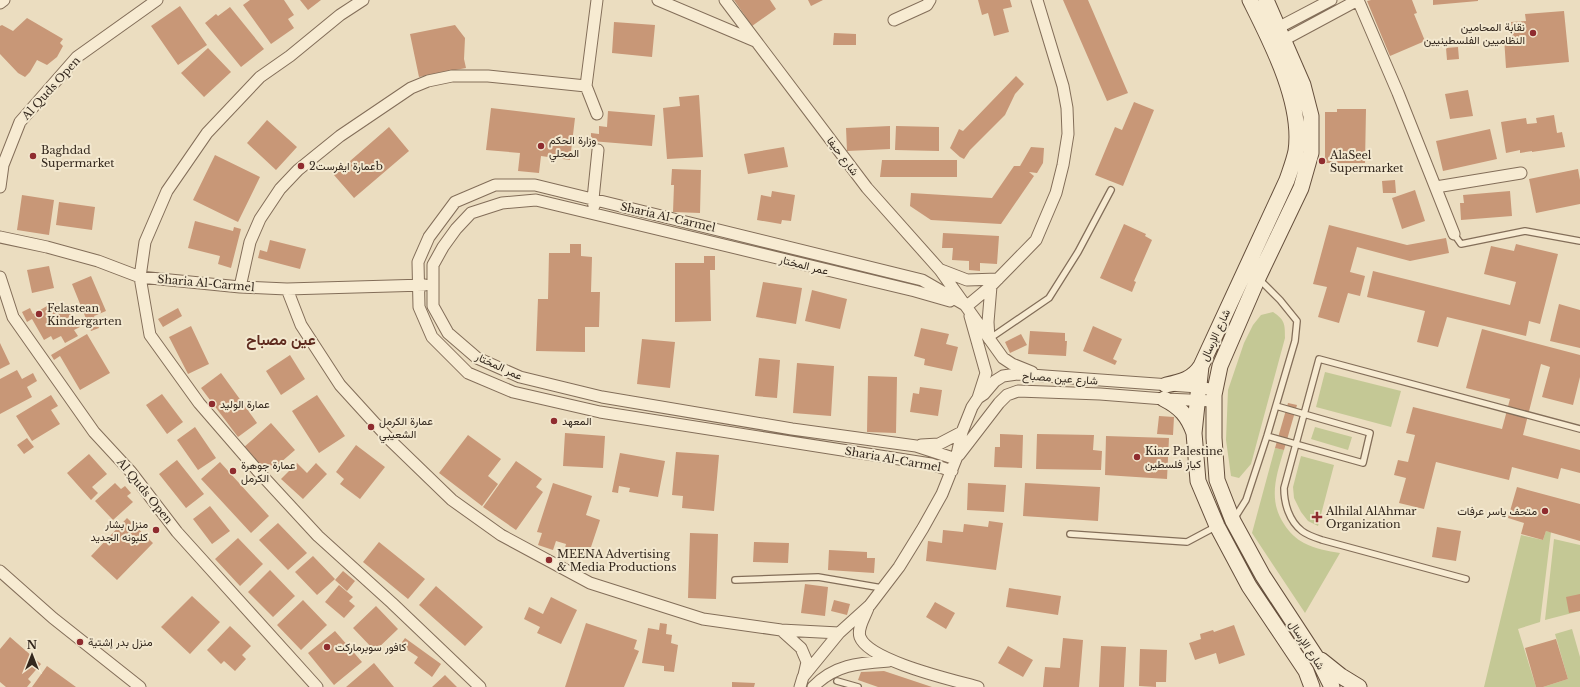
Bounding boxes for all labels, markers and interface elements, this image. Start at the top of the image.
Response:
place label: نقابة المحامين النظاميين الفلسطينيين [1424,20,1525,47]
marker: نقابة المحامين النظاميين الفلسطينيين [1528,28,1538,38]
street label: Al Quds Open [18,53,83,123]
place label: وزارة الحكم المحلي [549,133,597,163]
street label: شارع حيفا [823,134,862,179]
marker: وزارة الحكم المحلي [536,141,546,151]
place label: Baghdad Supermarket [41,143,115,170]
place label: AlaSeel Supermarket [1329,148,1404,175]
marker: Baghdad Supermarket [28,151,38,161]
marker: AlaSeel Supermarket [1317,156,1327,166]
place label: عمارة ايفرست2b [309,159,383,173]
marker: عمارة ايفرست2b [296,161,306,171]
street label: Sharia Al-Carmel [619,199,717,235]
street label: عمر المختار [777,252,830,278]
street label: Sharia Al-Carmel [157,272,256,294]
place label: Felastean Kindergarten [47,301,122,328]
street label: شارع الإرسال [1197,307,1234,364]
marker: Felastean Kindergarten [34,309,44,319]
district label: عين مصباح [246,330,316,350]
street label: عمر المختار [473,349,525,383]
street label: شارع عين مصباح [1022,368,1099,389]
place label: عمارة الوليد [220,397,270,411]
marker: عمارة الوليد [207,399,217,409]
place label: عمارة الكرمل الشعيبي [379,414,433,444]
place label: المعهد [562,414,592,428]
marker: المعهد [549,416,559,426]
marker: عمارة الكرمل الشعيبي [366,422,376,432]
street label: Sharia Al-Carmel [844,444,943,474]
place label: Kiaz Palestine كياز فلسطين [1145,444,1223,471]
marker: Kiaz Palestine كياز فلسطين [1132,452,1142,462]
street label: Al Quds Open [114,455,176,527]
place label: عمارة جوهرة الكرمل [241,458,296,485]
marker: عمارة جوهرة الكرمل [228,466,238,476]
place label: Alhilal AlAhmar Organization [1325,504,1417,531]
place label: متحف ياسر عرفات [1457,504,1537,518]
marker: متحف ياسر عرفات [1540,506,1550,516]
marker: Alhilal AlAhmar Organization [1311,511,1323,523]
place label: منزل بشار كلبونه الجديد [91,517,148,544]
marker: منزل بشار كلبونه الجديد [151,525,161,535]
place label: MEENA Advertising & Media Productions [557,547,676,574]
marker: MEENA Advertising & Media Productions [544,555,554,565]
street label: شارع الإرسال [1285,618,1328,673]
north arrow [12,635,52,675]
place label: منزل بدر إشتية [88,635,153,649]
marker: منزل بدر إشتية [75,637,85,647]
text: N [27,638,38,652]
place label: كافور سوبرماركت [335,640,407,654]
marker: كافور سوبرماركت [322,642,332,652]

